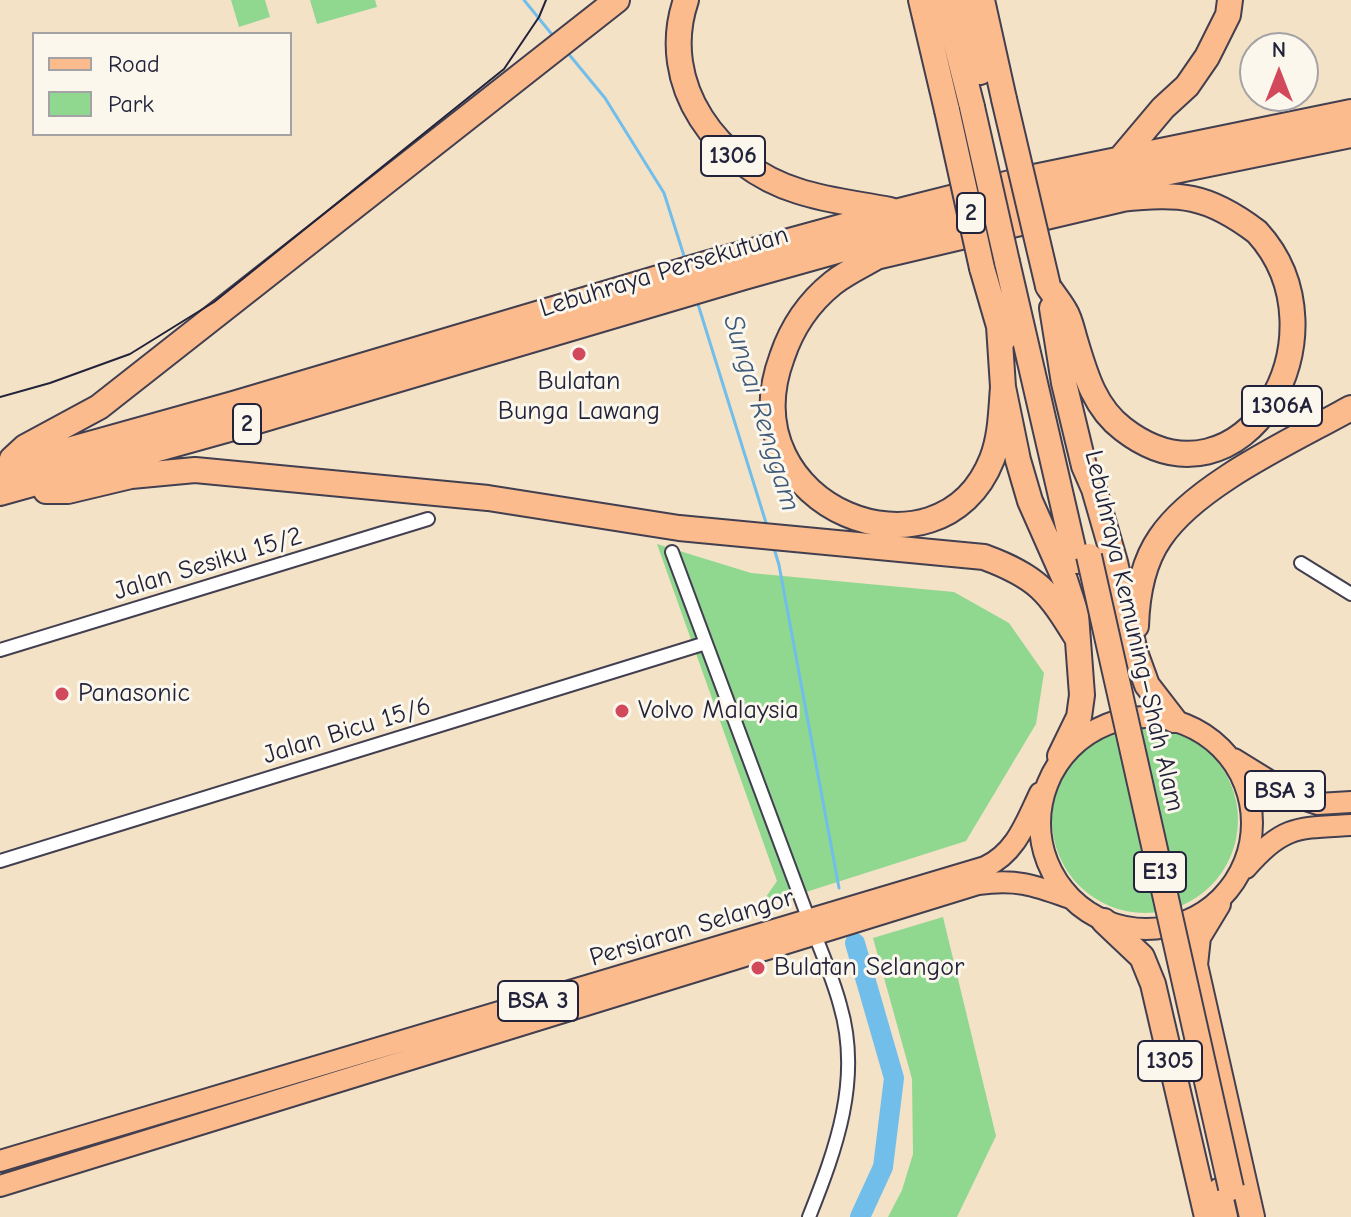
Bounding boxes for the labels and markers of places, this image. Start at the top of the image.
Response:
marker: Bulatan Bunga Lawang [570,345,588,363]
place label: Bulatan Bunga Lawang [498,366,660,428]
place label: Panasonic [78,678,190,710]
marker: Panasonic [53,685,71,703]
place label: Volvo Malaysia [638,695,799,727]
marker: Volvo Malaysia [613,702,631,720]
place label: Bulatan Selangor [774,952,964,984]
marker: Bulatan Selangor [749,959,767,977]

